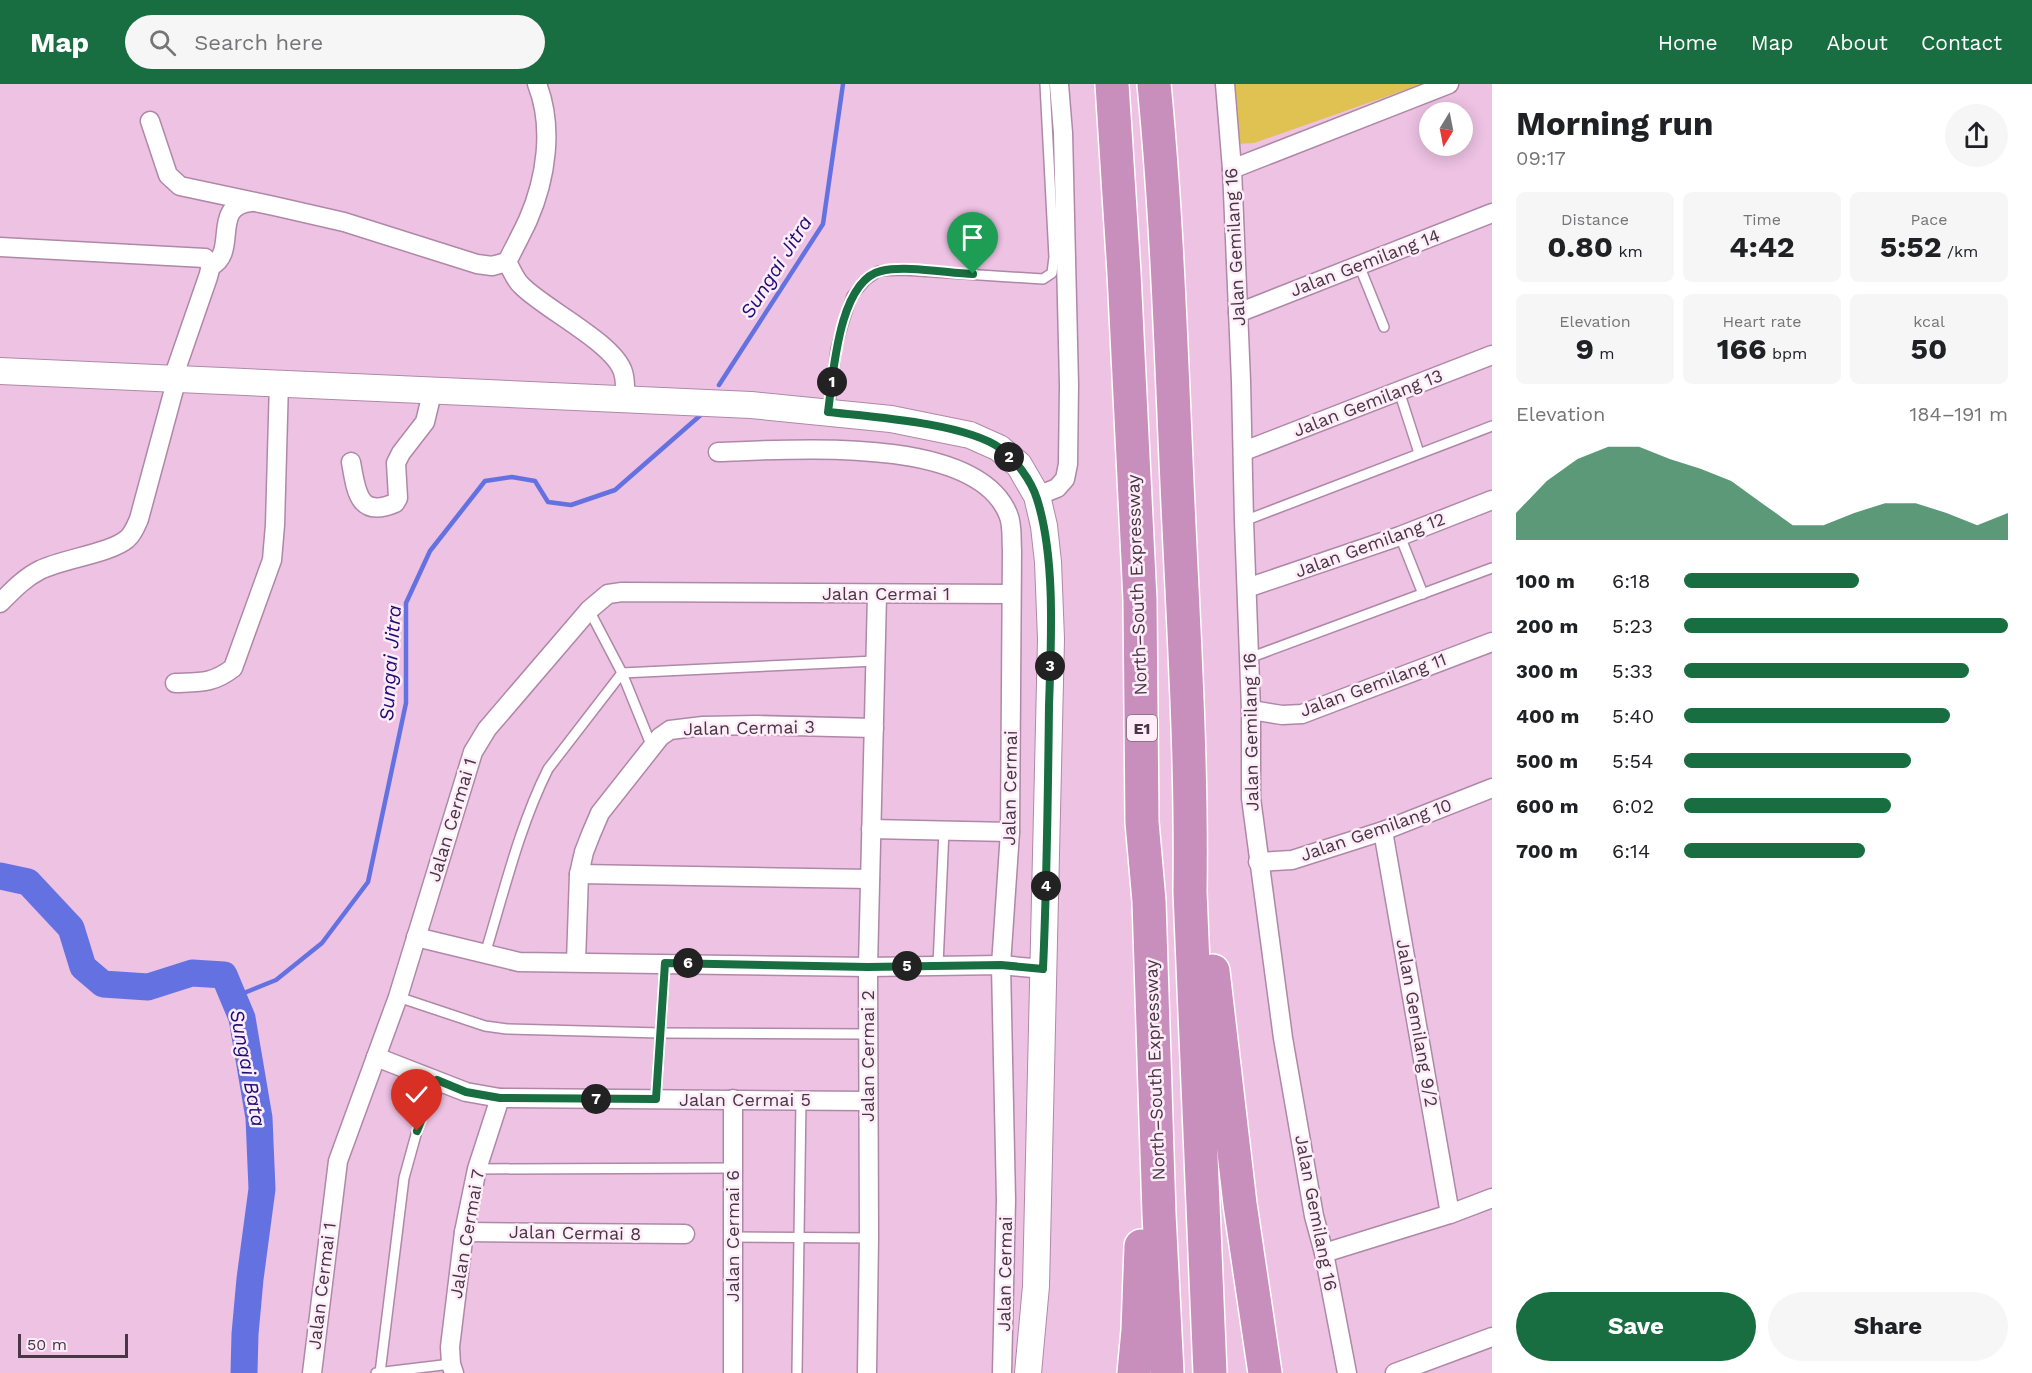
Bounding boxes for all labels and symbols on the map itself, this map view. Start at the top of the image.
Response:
north arrow [1419,102,1473,156]
street label: Jalan Gemilang 16 [1220,167,1249,327]
water label: Sungai Jitra [735,211,817,323]
pin [947,212,998,274]
street label: Jalan Gemilang 14 [1287,224,1443,301]
street label: Jalan Gemilang 13 [1290,364,1445,441]
pin: 1 [817,367,847,397]
pin: 2 [994,442,1024,472]
street label: North–South Expressway [1122,473,1151,696]
street label: Jalan Gemilang 12 [1292,508,1448,581]
street label: Jalan Cermai 1 [822,583,950,604]
water label: Sungai Jitra [374,604,406,722]
street label: Jalan Gemilang 11 [1297,648,1449,721]
pin: 3 [1035,651,1065,681]
street label: Jalan Gemilang 16 [1239,653,1262,811]
road number: E1 [1127,715,1157,741]
street label: Jalan Cermai 3 [683,716,815,739]
street label: Jalan Cermai [998,730,1021,846]
street label: Jalan Cermai 1 [423,756,480,884]
street label: Jalan Gemilang 10 [1297,794,1454,865]
pin: 4 [1031,871,1061,901]
street label: Jalan Gemilang 9/2 [1392,937,1443,1109]
pin: 6 [673,948,703,978]
pin: 5 [892,951,922,981]
street label: North–South Expressway [1140,958,1169,1181]
street label: Jalan Cermai 2 [857,990,878,1122]
water label: Sungai Bata [225,1007,271,1129]
pin [391,1069,442,1131]
pin: 7 [581,1084,611,1114]
street label: Jalan Cermai 5 [679,1089,811,1110]
street label: Jalan Gemilang 16 [1291,1133,1342,1293]
street label: Jalan Cermai 7 [445,1168,488,1300]
street label: Jalan Cermai 6 [722,1170,743,1302]
street label: Jalan Cermai [993,1216,1016,1332]
street label: Jalan Cermai 1 [303,1221,340,1351]
street label: Jalan Cermai 8 [509,1221,641,1244]
scale bar [18,1331,128,1358]

